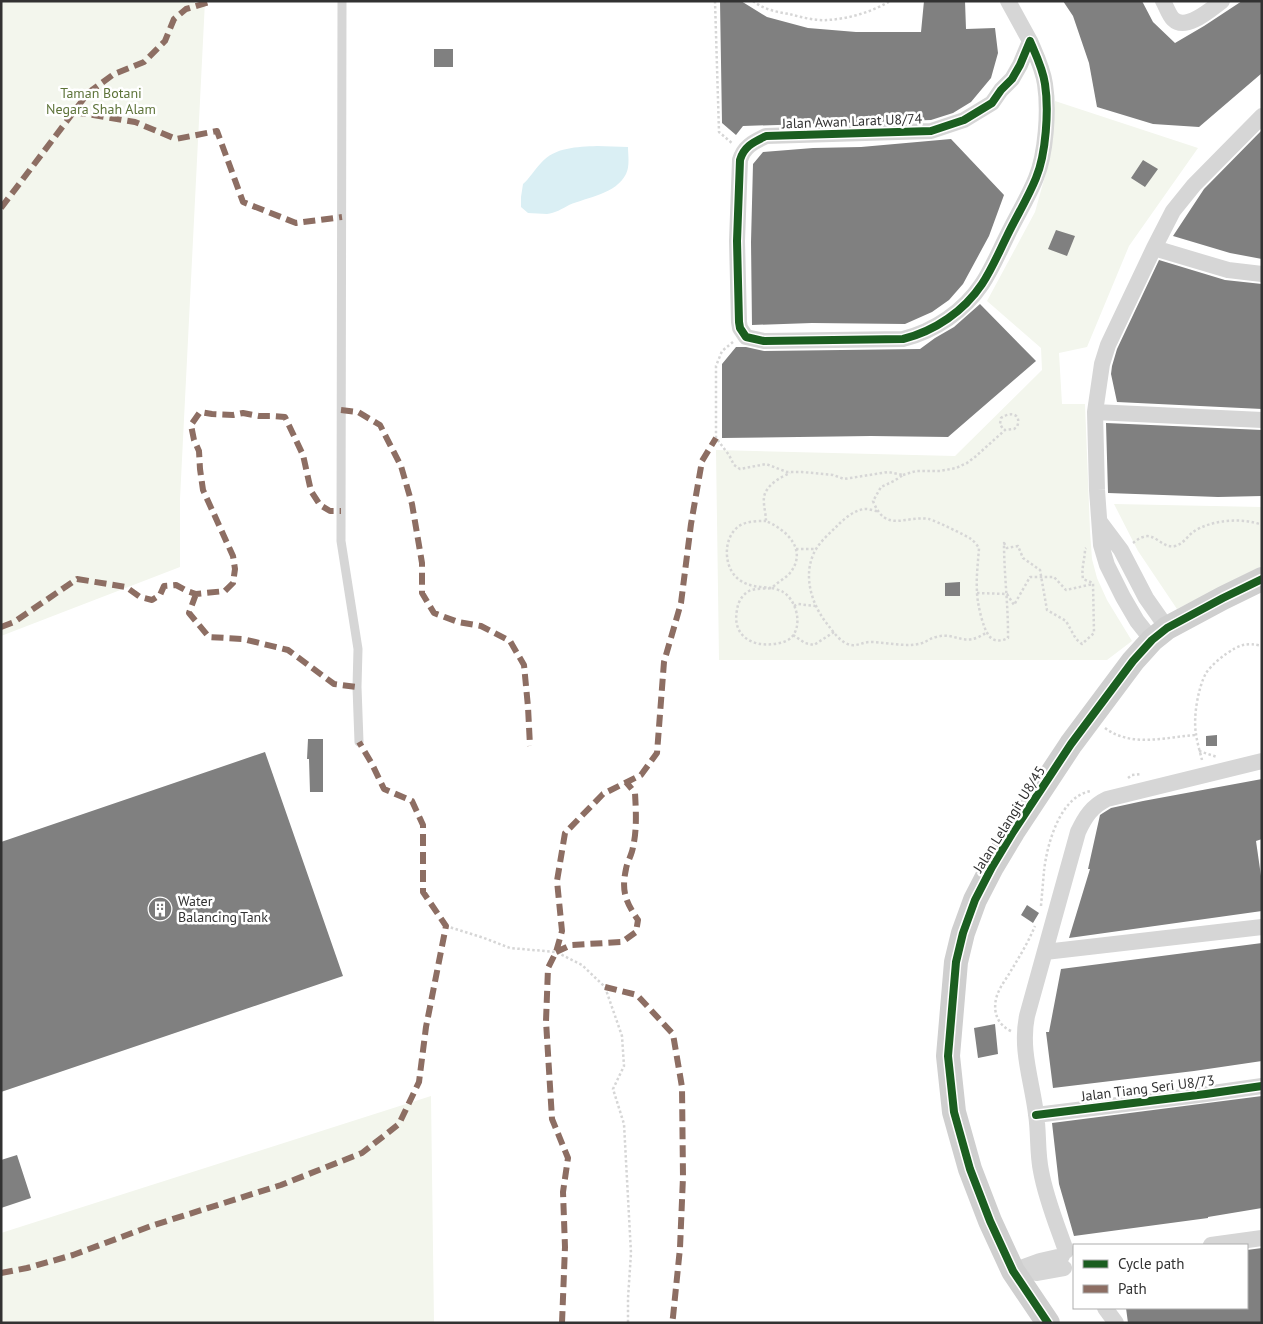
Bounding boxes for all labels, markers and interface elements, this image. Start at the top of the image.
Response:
park label: Taman Botani Negara Shah Alam [46,84,156,118]
street label: Jalan Awan Larat U8/74 [780,110,923,132]
street label: Jalan Lelangit U8/45 [968,762,1049,877]
place label: Water Balancing Tank [178,892,268,926]
building icon: Water Balancing Tank [147,896,173,922]
street label: Jalan Tiang Seri U8/73 [1079,1071,1216,1105]
legend [1073,1244,1248,1309]
text: Cycle path [1118,1254,1184,1273]
text: Path [1118,1279,1147,1298]

